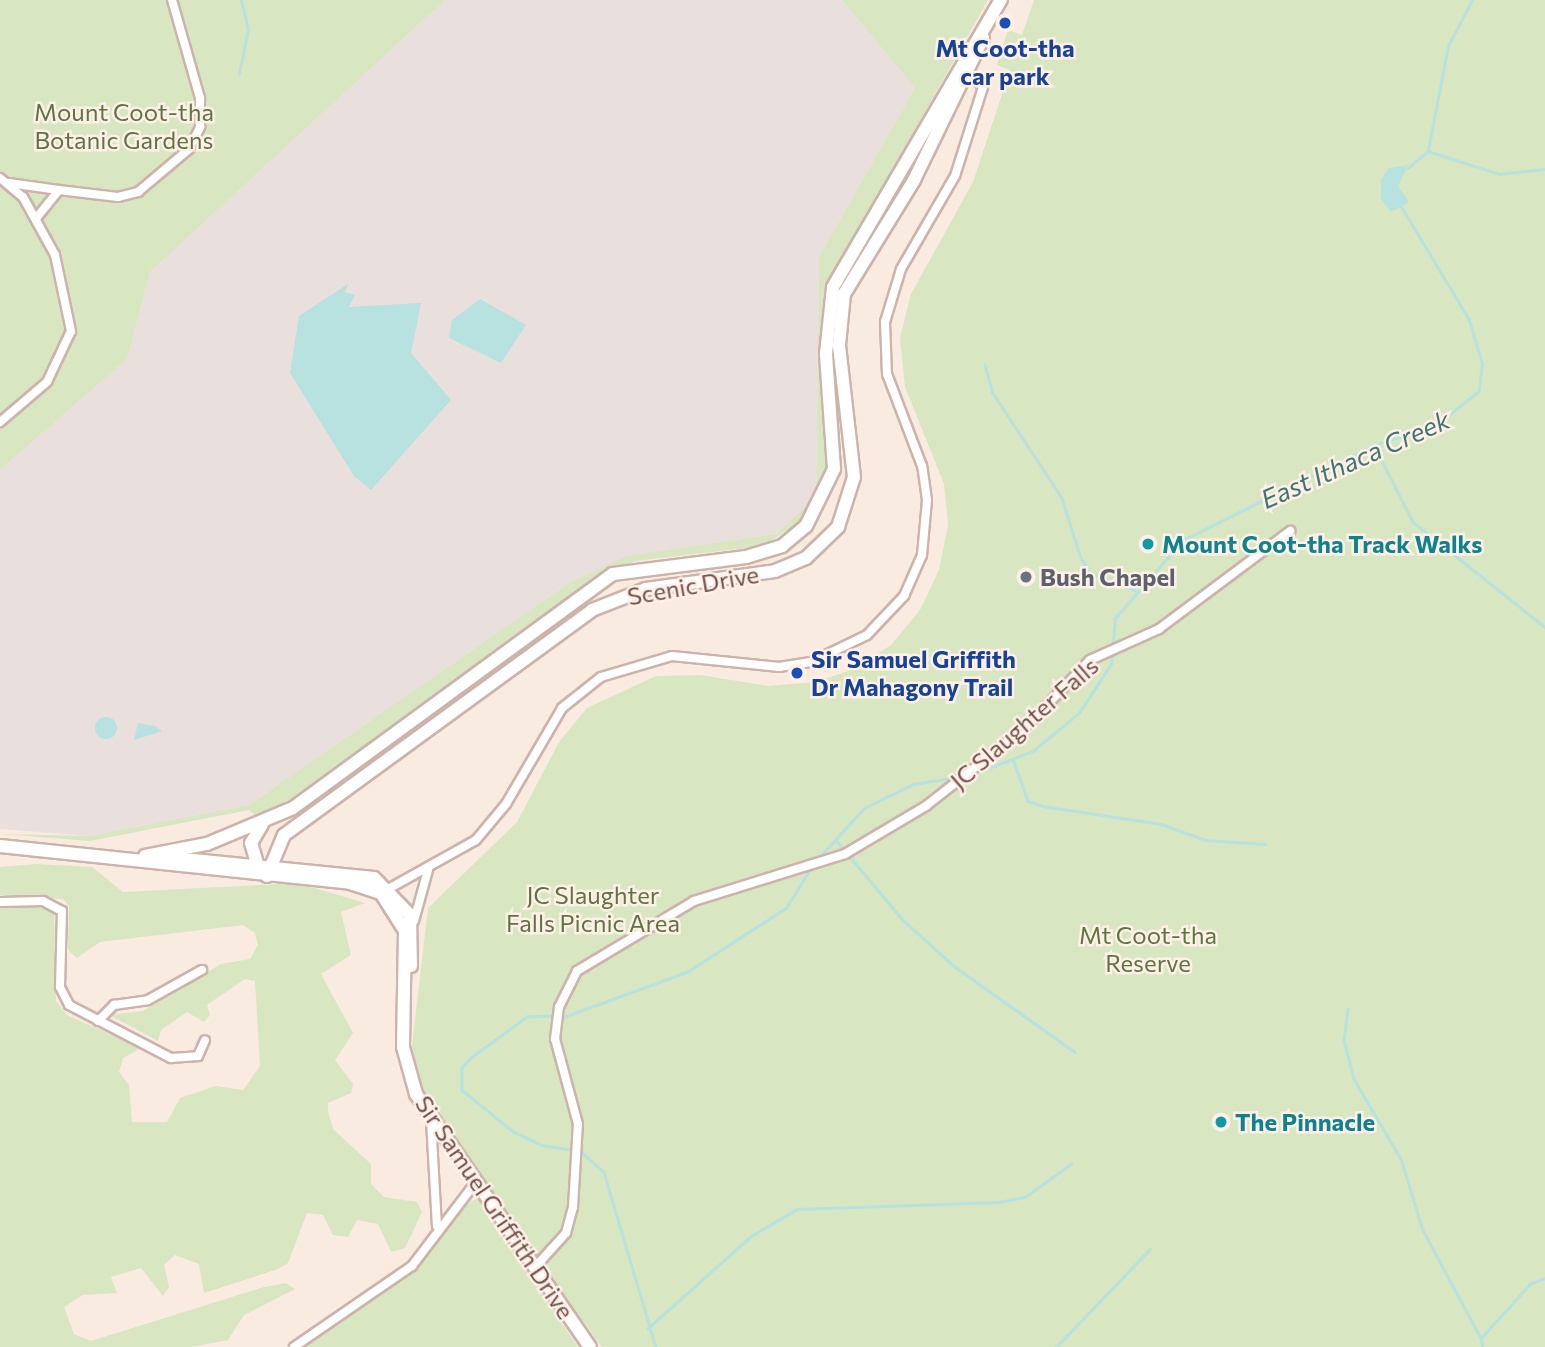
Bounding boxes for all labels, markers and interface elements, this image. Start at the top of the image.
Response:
marker: Mt Coot-tha car park [997,15,1013,31]
place label: Mt Coot-tha car park [935,34,1075,90]
park label: Mount Coot-tha Botanic Gardens [34,98,214,154]
water label: East Ithaca Creek [1256,403,1454,515]
place label: Mount Coot-tha Track Walks [1162,530,1482,558]
marker: Mount Coot-tha Track Walks [1140,536,1156,552]
street label: Scenic Drive [625,559,761,611]
place label: Bush Chapel [1040,563,1176,591]
marker: Bush Chapel [1018,569,1034,585]
place label: Sir Samuel Griffith Dr Mahagony Trail [811,645,1016,701]
street label: JC Slaughter Falls [944,651,1104,795]
marker: Sir Samuel Griffith Dr Mahagony Trail [789,665,805,681]
park label: JC Slaughter Falls Picnic Area [506,881,680,937]
park label: Mt Coot-tha Reserve [1079,921,1217,977]
street label: Sir Samuel Griffith Drive [410,1090,580,1324]
place label: The Pinnacle [1235,1108,1375,1136]
marker: The Pinnacle [1213,1114,1229,1130]

